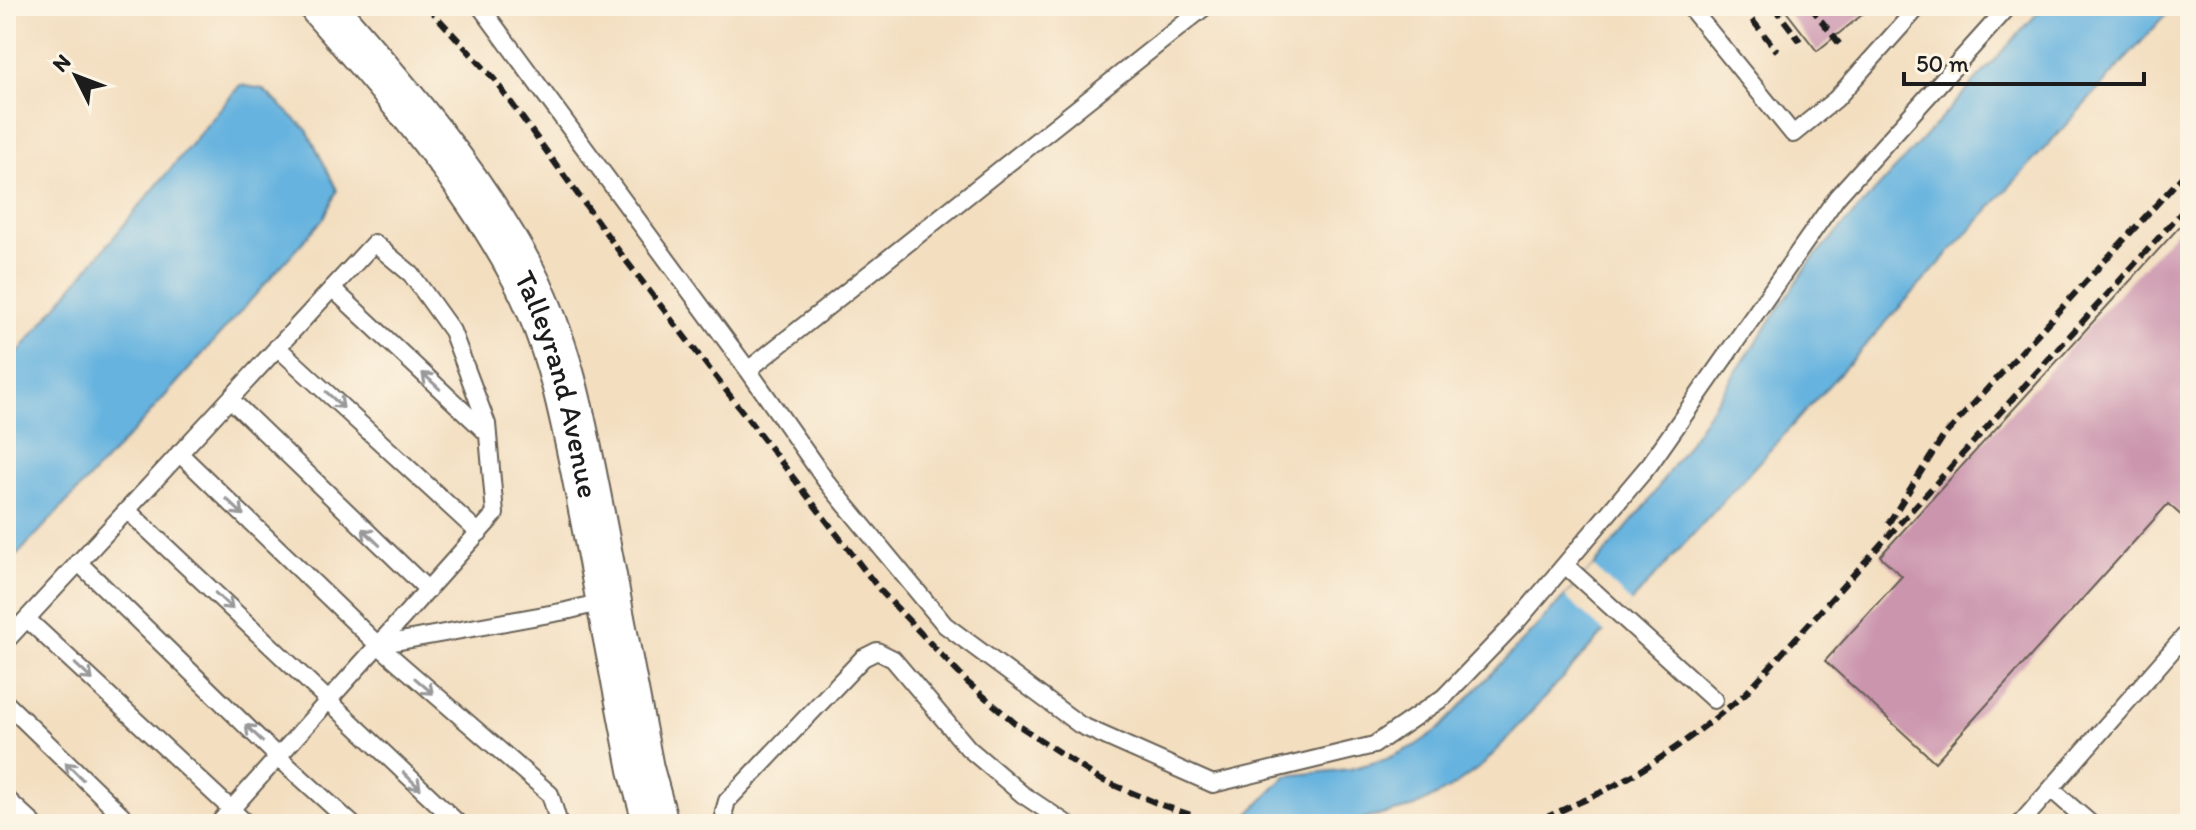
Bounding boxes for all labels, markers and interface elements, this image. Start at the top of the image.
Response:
north arrow [36,36,116,116]
scale bar [1904,36,2144,86]
text: N [47,48,77,78]
text: 50 m [1916,49,1969,78]
street label: Talleyrand Avenue [506,264,607,501]
one-way arrow [422,372,442,391]
one-way arrow [324,390,344,408]
one-way arrow [225,498,245,517]
one-way arrow [361,527,381,546]
one-way arrow [214,592,234,610]
one-way arrow [73,662,93,680]
one-way arrow [414,676,434,694]
one-way arrow [245,724,264,743]
one-way arrow [65,761,85,781]
one-way arrow [402,771,421,790]

